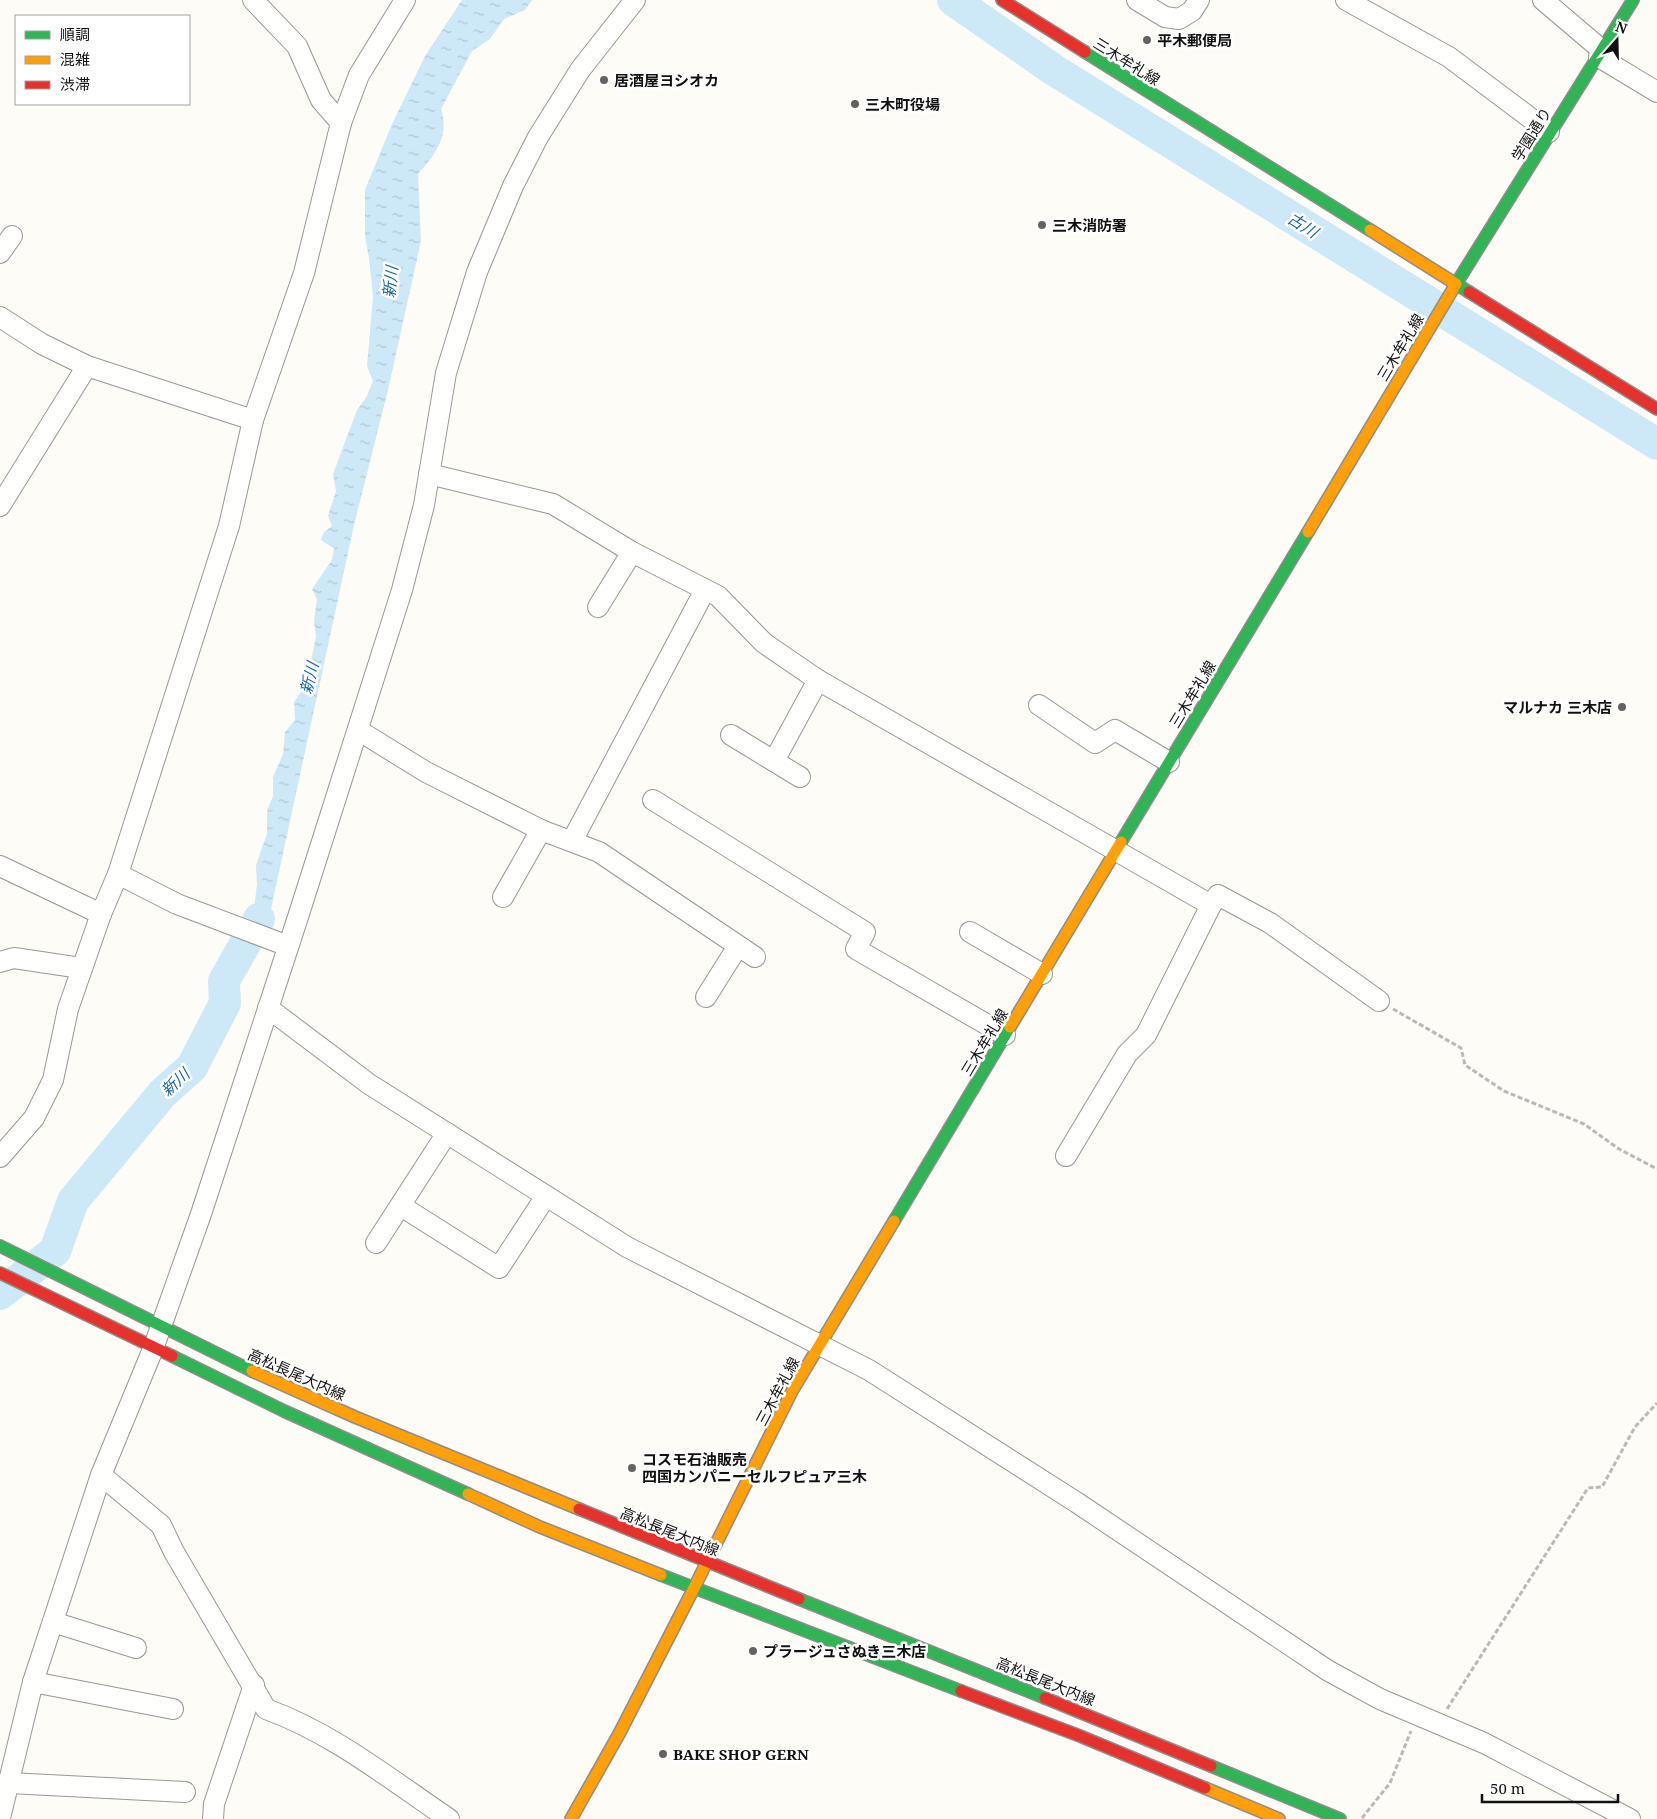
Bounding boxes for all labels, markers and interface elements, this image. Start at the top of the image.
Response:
legend [15,15,190,105]
north arrow [1592,15,1642,65]
text: N [1613,16,1630,38]
text: 順調 [60,24,90,44]
place label: 平木郵便局 [1157,30,1232,50]
street label: 三木牟礼線 [1090,33,1164,89]
marker: 平木郵便局 [1141,34,1153,46]
text: 混雑 [60,49,90,69]
place label: 居酒屋ヨシオカ [614,70,719,90]
text: 渋滞 [60,74,90,94]
marker: 居酒屋ヨシオカ [598,74,610,86]
place label: 三木町役場 [865,94,940,114]
marker: 三木町役場 [849,98,861,110]
street label: 学園通り [1507,103,1555,165]
water label: 古川 [1284,207,1324,244]
place label: 三木消防署 [1052,215,1127,235]
marker: 三木消防署 [1036,219,1048,231]
water label: 新川 [377,263,403,299]
street label: 三木牟礼線 [1372,310,1428,384]
street label: 三木牟礼線 [1164,657,1220,731]
water label: 新川 [294,658,324,696]
place label: マルナカ 三木店 [1503,697,1612,717]
marker: マルナカ 三木店 [1616,701,1628,713]
street label: 三木牟礼線 [956,1005,1012,1079]
water label: 新川 [156,1062,196,1101]
street label: 高松長尾大内線 [245,1344,349,1404]
street label: 三木牟礼線 [751,1353,803,1429]
place label: コスモ石油販売 四国カンパニーセルフピュア三木 [642,1449,867,1486]
marker: コスモ石油販売 四国カンパニーセルフピュア三木 [626,1462,638,1474]
street label: 高松長尾大内線 [618,1502,722,1560]
place label: プラージュさぬき三木店 [763,1641,926,1661]
marker: プラージュさぬき三木店 [747,1645,759,1657]
street label: 高松長尾大内線 [994,1652,1098,1710]
place label: BAKE SHOP GERN [673,1744,809,1764]
marker: BAKE SHOP GERN [657,1748,669,1760]
scale bar [1482,1772,1618,1804]
text: 50 m [1490,1778,1525,1798]

